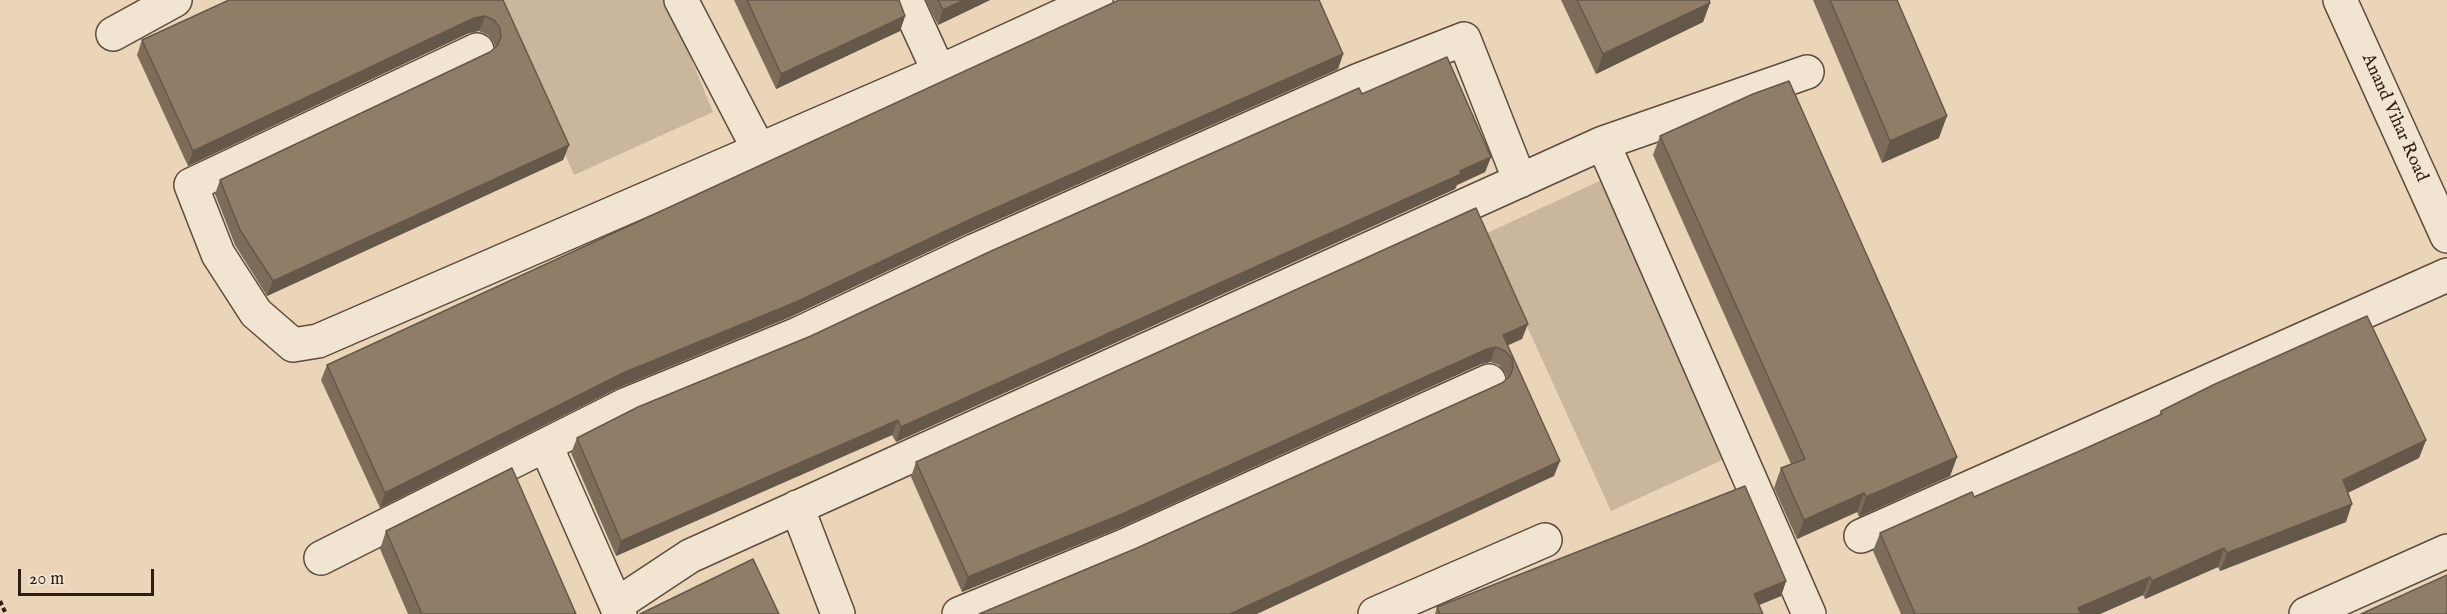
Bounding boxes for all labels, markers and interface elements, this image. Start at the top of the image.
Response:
street label: Anand Vihar Road [2356,51,2432,185]
scale bar [21,557,158,595]
text: 20 m [29,568,64,591]

